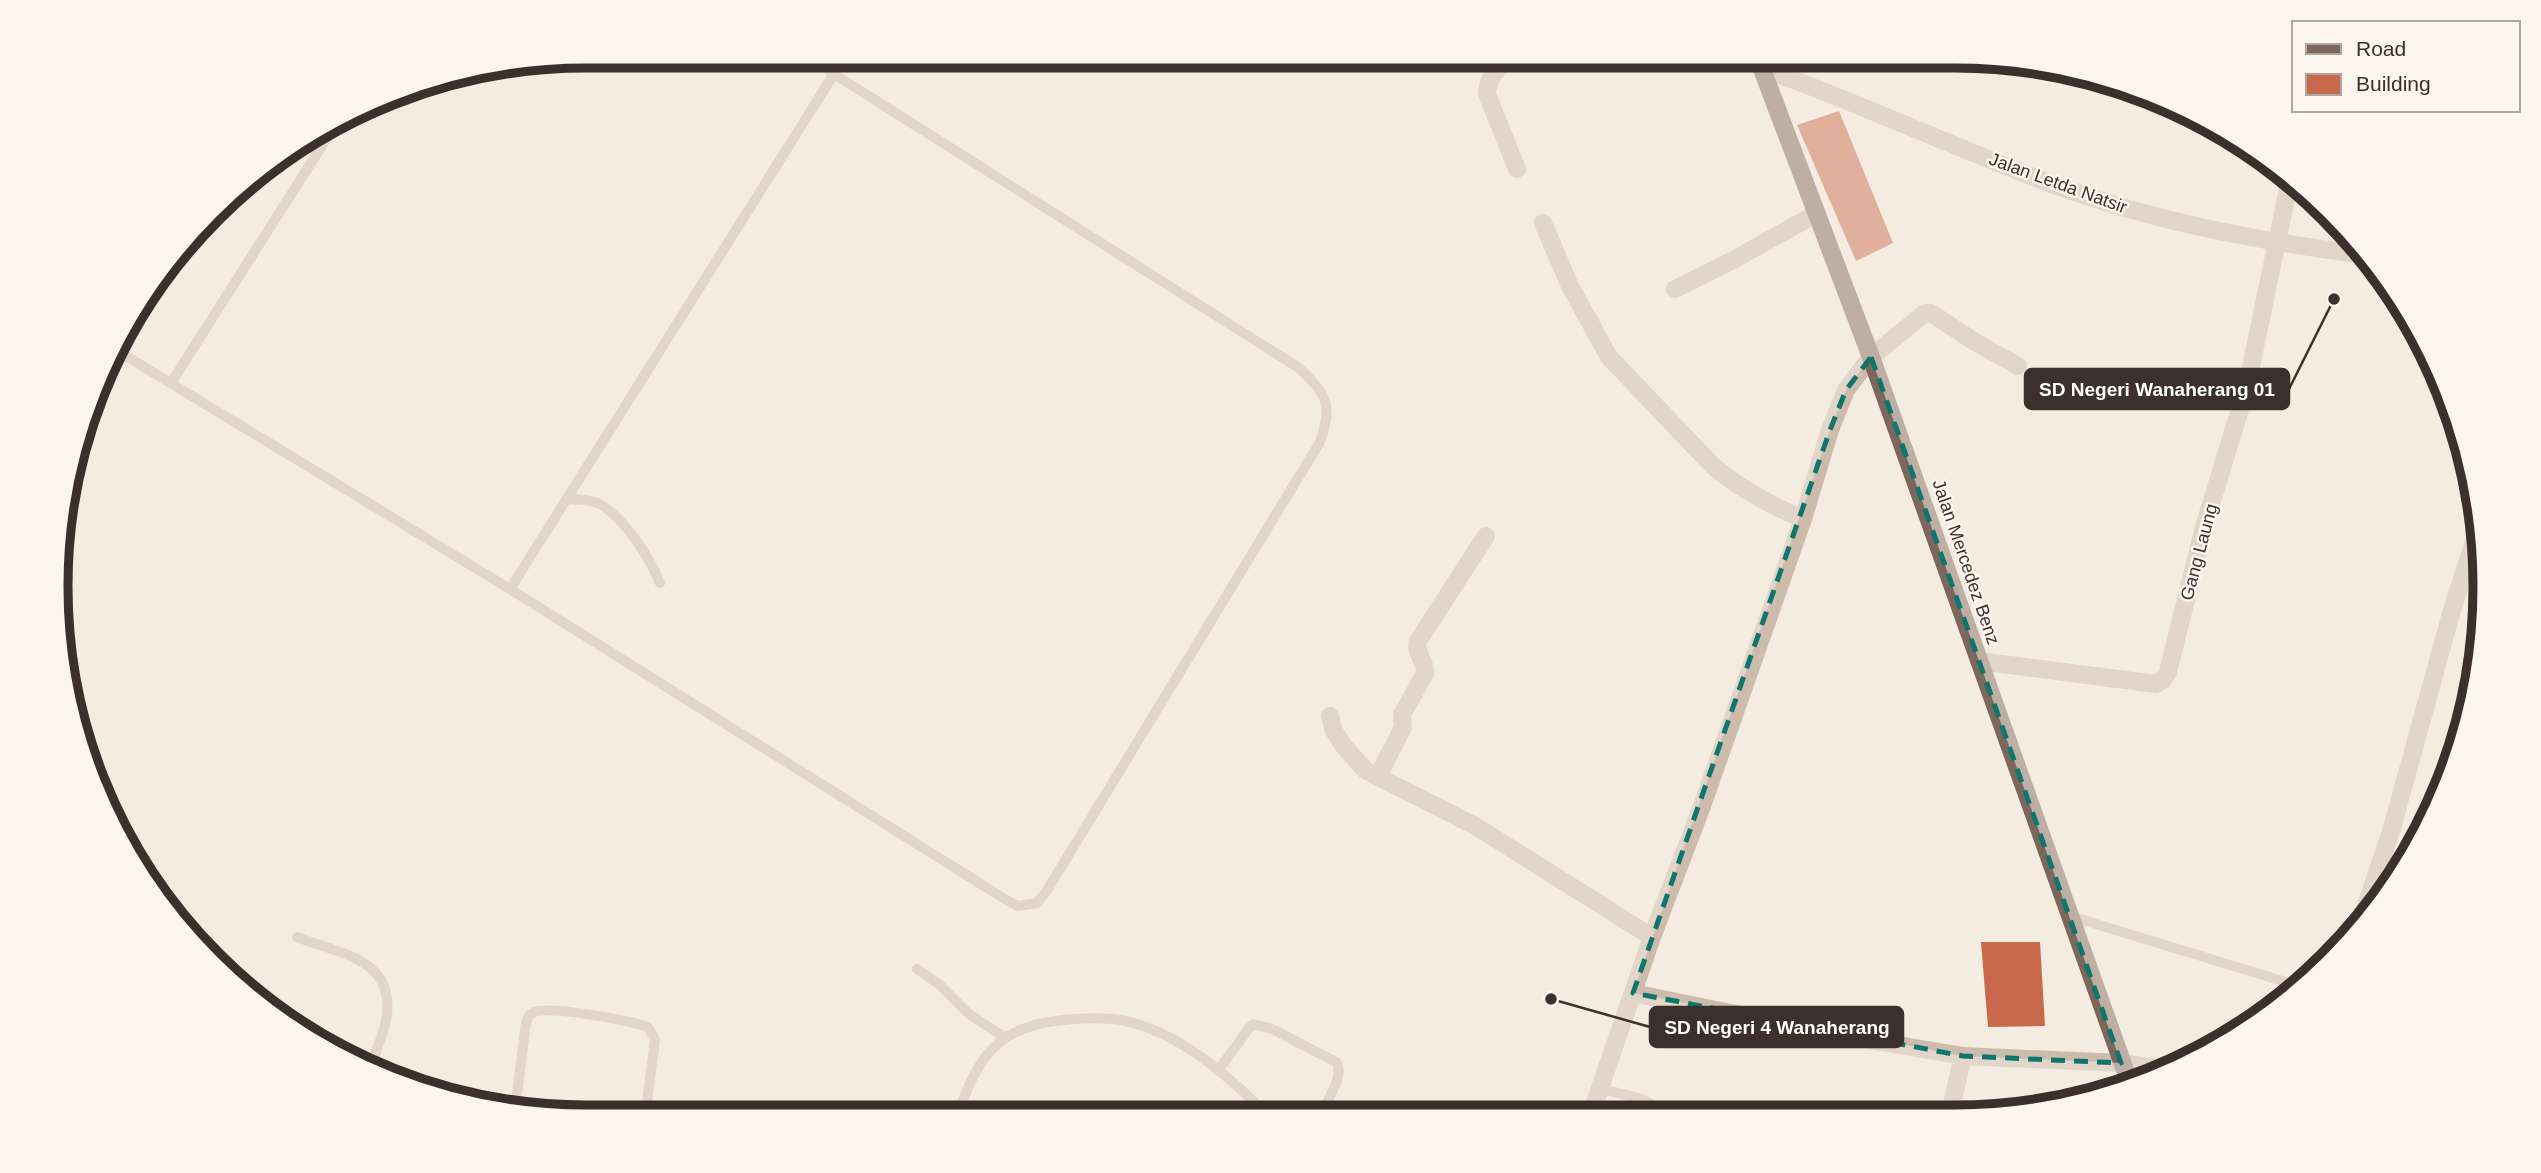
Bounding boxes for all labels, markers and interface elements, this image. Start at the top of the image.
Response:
legend [2292,21,2520,112]
text: Road [2356,37,2406,60]
text: Building [2356,72,2431,95]
street label: Jalan Letda Natsir [1986,149,2130,217]
callout: SD Negeri Wanaherang 01 [2025,369,2289,409]
text: SD Negeri Wanaherang 01 [2039,379,2275,400]
street label: Jalan Mercedez Benz [1928,477,2004,647]
street label: Gang Laung [2177,502,2221,602]
callout: SD Negeri 4 Wanaherang [1650,1007,1903,1047]
text: SD Negeri 4 Wanaherang [1664,1017,1890,1038]

